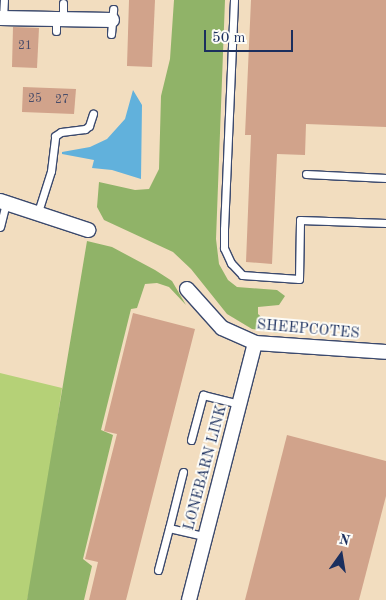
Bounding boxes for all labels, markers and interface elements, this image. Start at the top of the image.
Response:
scale bar [206,20,295,52]
text: 50 m [212,31,246,46]
house number: 21 [18,40,32,54]
house number: 25 [28,93,42,107]
house number: 27 [55,94,69,108]
street label: SHEEPCOTES [256,317,360,343]
street label: LONEBARN LINK [181,403,231,533]
north arrow [316,530,366,580]
text: N [338,532,351,548]

